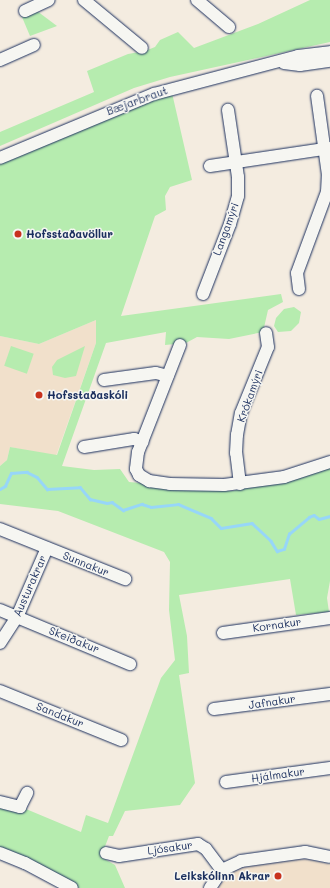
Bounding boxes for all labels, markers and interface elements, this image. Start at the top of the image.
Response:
street label: Bæjarbraut [105,84,169,118]
street label: Langamýri [210,201,242,257]
place label: Hofsstaðavöllur [26,227,113,241]
marker: Hofsstaðavöllur [13,229,23,239]
street label: Krókamýri [234,368,266,424]
place label: Hofsstaðaskóli [47,388,128,402]
marker: Hofsstaðaskóli [34,390,44,400]
street label: Sunnakur [61,549,111,579]
street label: Austurakrar [11,553,49,619]
street label: Kornakur [252,615,302,635]
street label: Skeiðakur [47,624,101,656]
street label: Jafnakur [248,692,296,712]
street label: Sandakur [34,699,86,731]
street label: Hjálmakur [250,765,306,785]
street label: Ljósakur [147,838,193,858]
place label: Leikskólinn Akrar [174,869,270,883]
marker: Leikskólinn Akrar [273,871,283,881]

